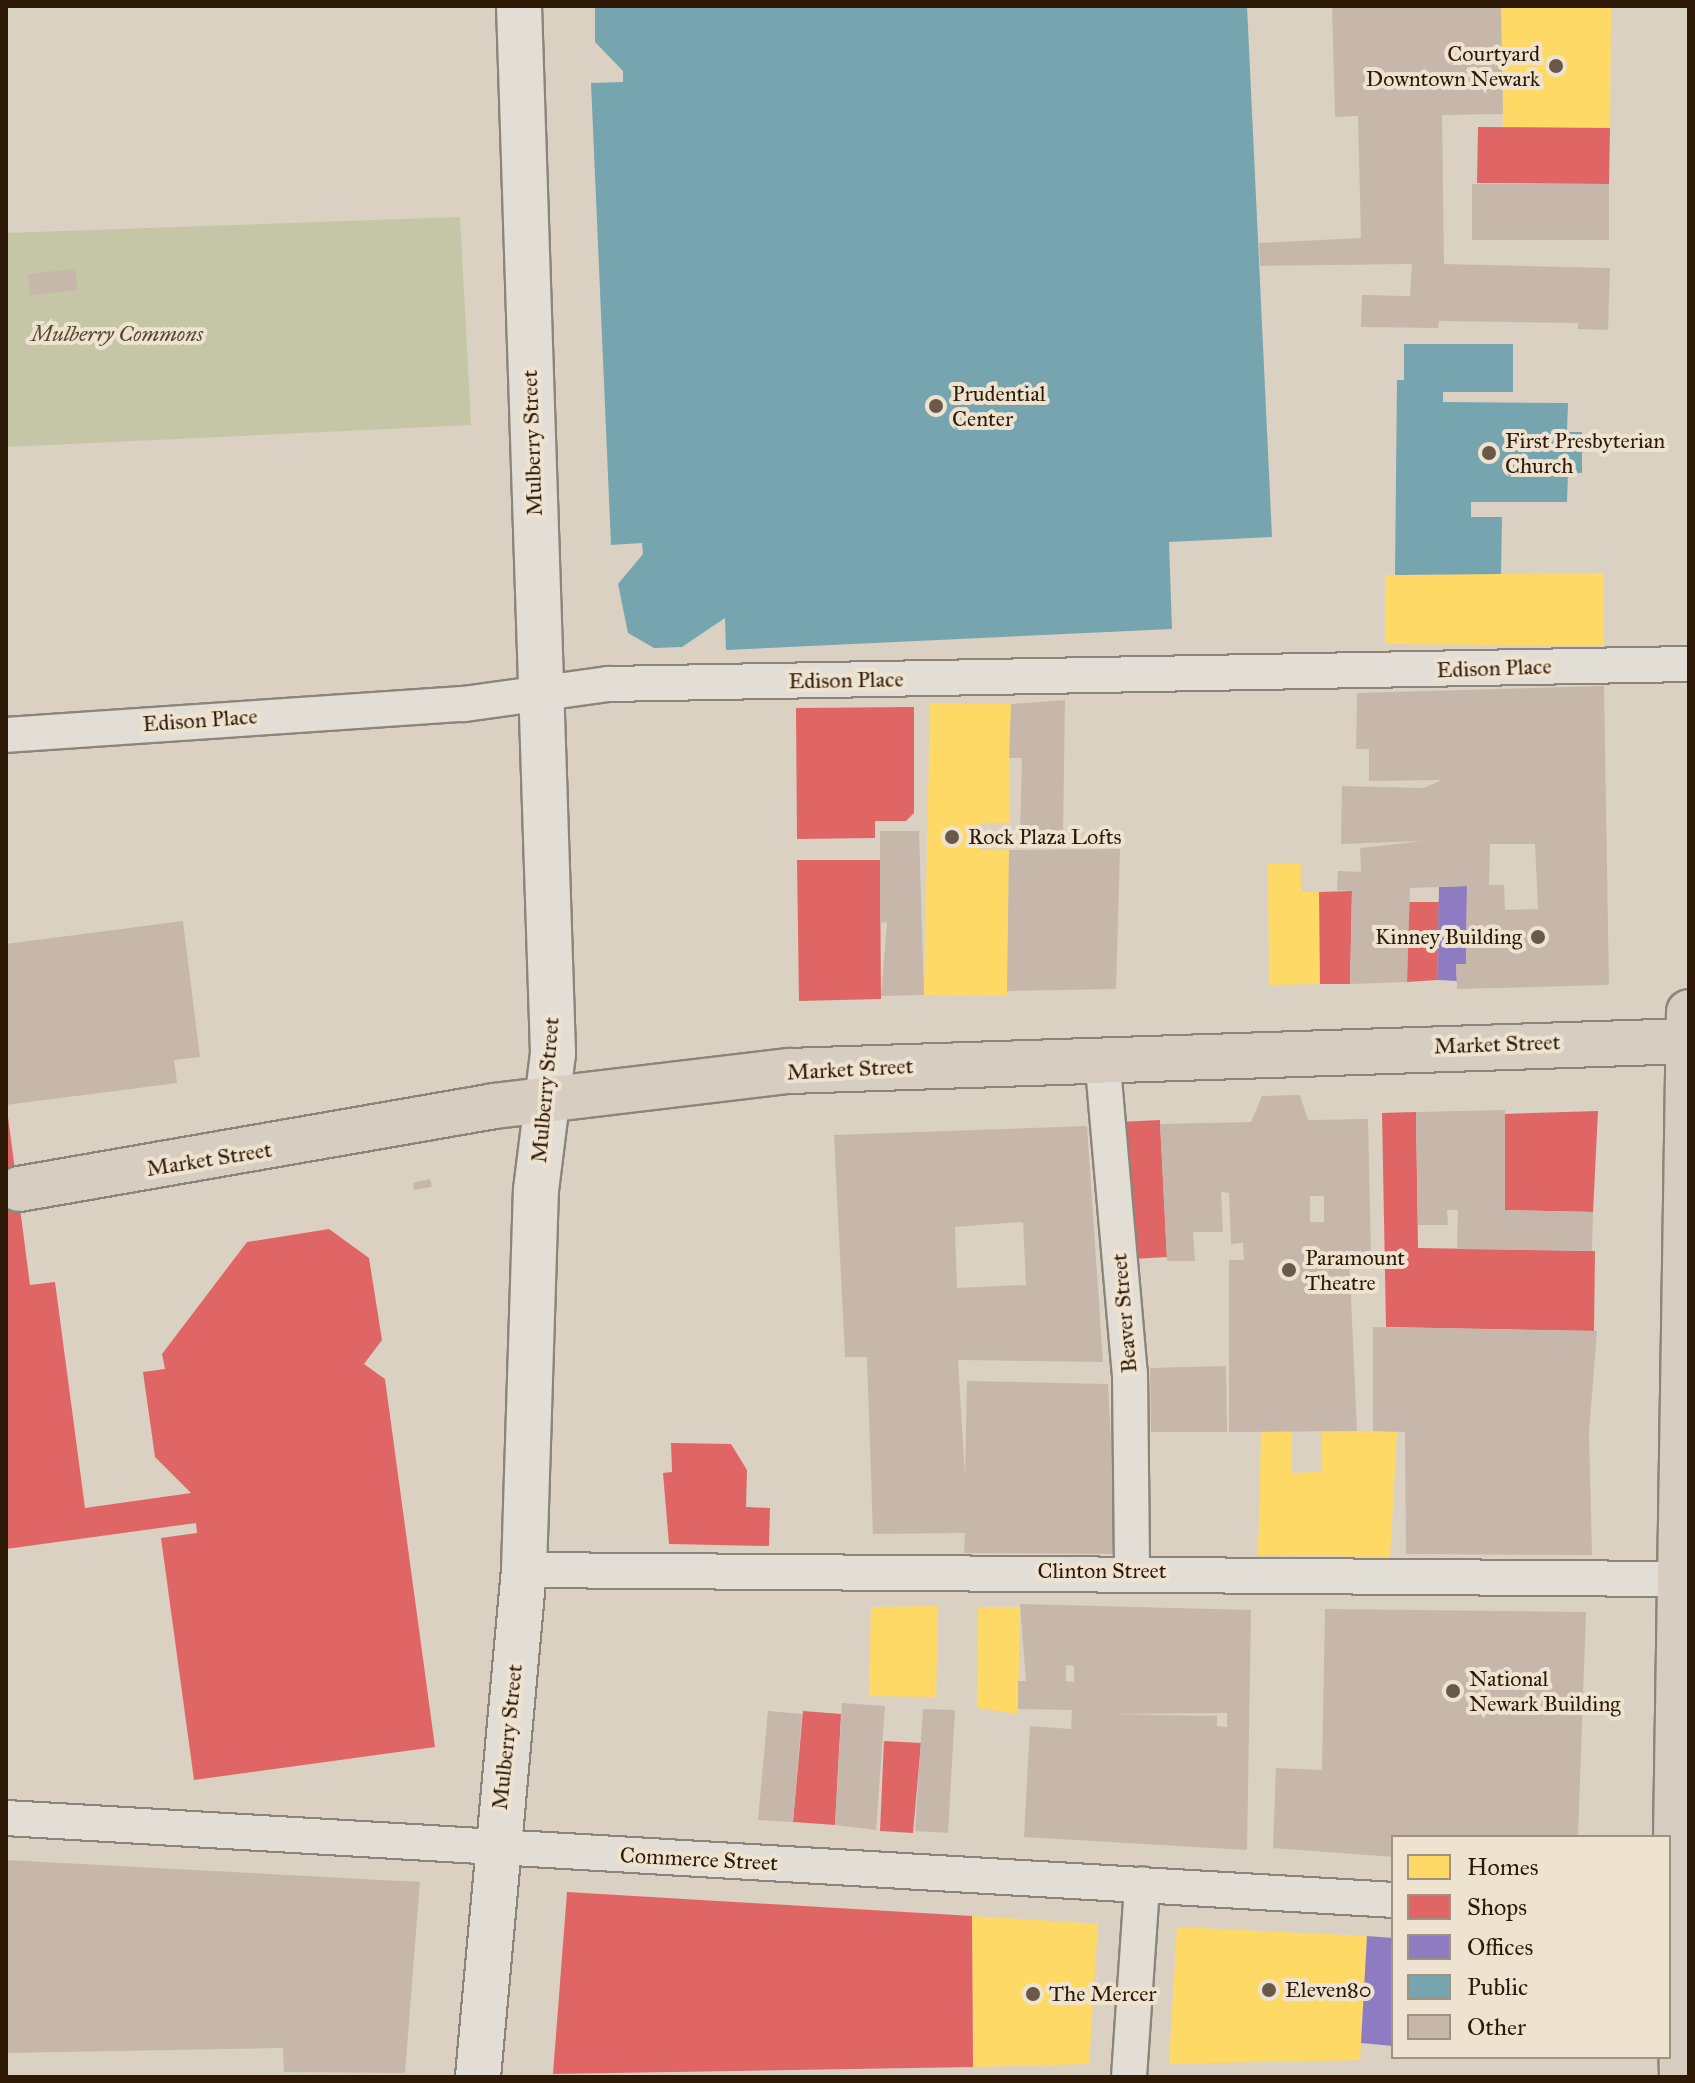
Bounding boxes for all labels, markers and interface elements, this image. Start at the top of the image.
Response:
place label: Courtyard Downtown Newark [1366,40,1540,92]
marker: Courtyard Downtown Newark [1547,57,1565,75]
park label: Mulberry Commons [31,321,203,347]
street label: Mulberry Street [516,369,548,517]
place label: Prudential Center [952,380,1046,432]
marker: Prudential Center [927,397,945,415]
place label: First Presbyterian Church [1505,427,1665,478]
marker: First Presbyterian Church [1480,444,1498,462]
street label: Edison Place [1436,653,1552,683]
street label: Edison Place [788,666,904,694]
street label: Edison Place [142,703,258,737]
place label: Rock Plaza Lofts [968,824,1121,850]
marker: Rock Plaza Lofts [943,828,961,846]
place label: Kinney Building [1375,924,1522,950]
marker: Kinney Building [1529,928,1547,946]
street label: Mulberry Street [525,1016,565,1164]
street label: Market Street [1433,1029,1561,1059]
street label: Market Street [786,1053,914,1085]
street label: Market Street [145,1136,273,1182]
place label: Paramount Theatre [1305,1244,1405,1296]
street label: Beaver Street [1106,1252,1142,1374]
marker: Paramount Theatre [1280,1261,1298,1279]
street label: Clinton Street [1037,1558,1167,1584]
street label: Mulberry Street [486,1663,528,1811]
place label: National Newark Building [1469,1665,1621,1716]
marker: National Newark Building [1444,1682,1462,1700]
legend [1391,1835,1671,2059]
street label: Commerce Street [619,1842,779,1876]
text: Homes [1467,1852,1539,1882]
text: Shops [1467,1892,1527,1922]
text: Offices [1467,1932,1533,1962]
text: Public [1467,1972,1528,2002]
place label: Eleven80 [1285,1977,1372,2003]
place label: The Mercer [1049,1981,1157,2007]
marker: Eleven80 [1260,1981,1278,1999]
marker: The Mercer [1024,1985,1042,2003]
text: Other [1467,2012,1526,2042]

